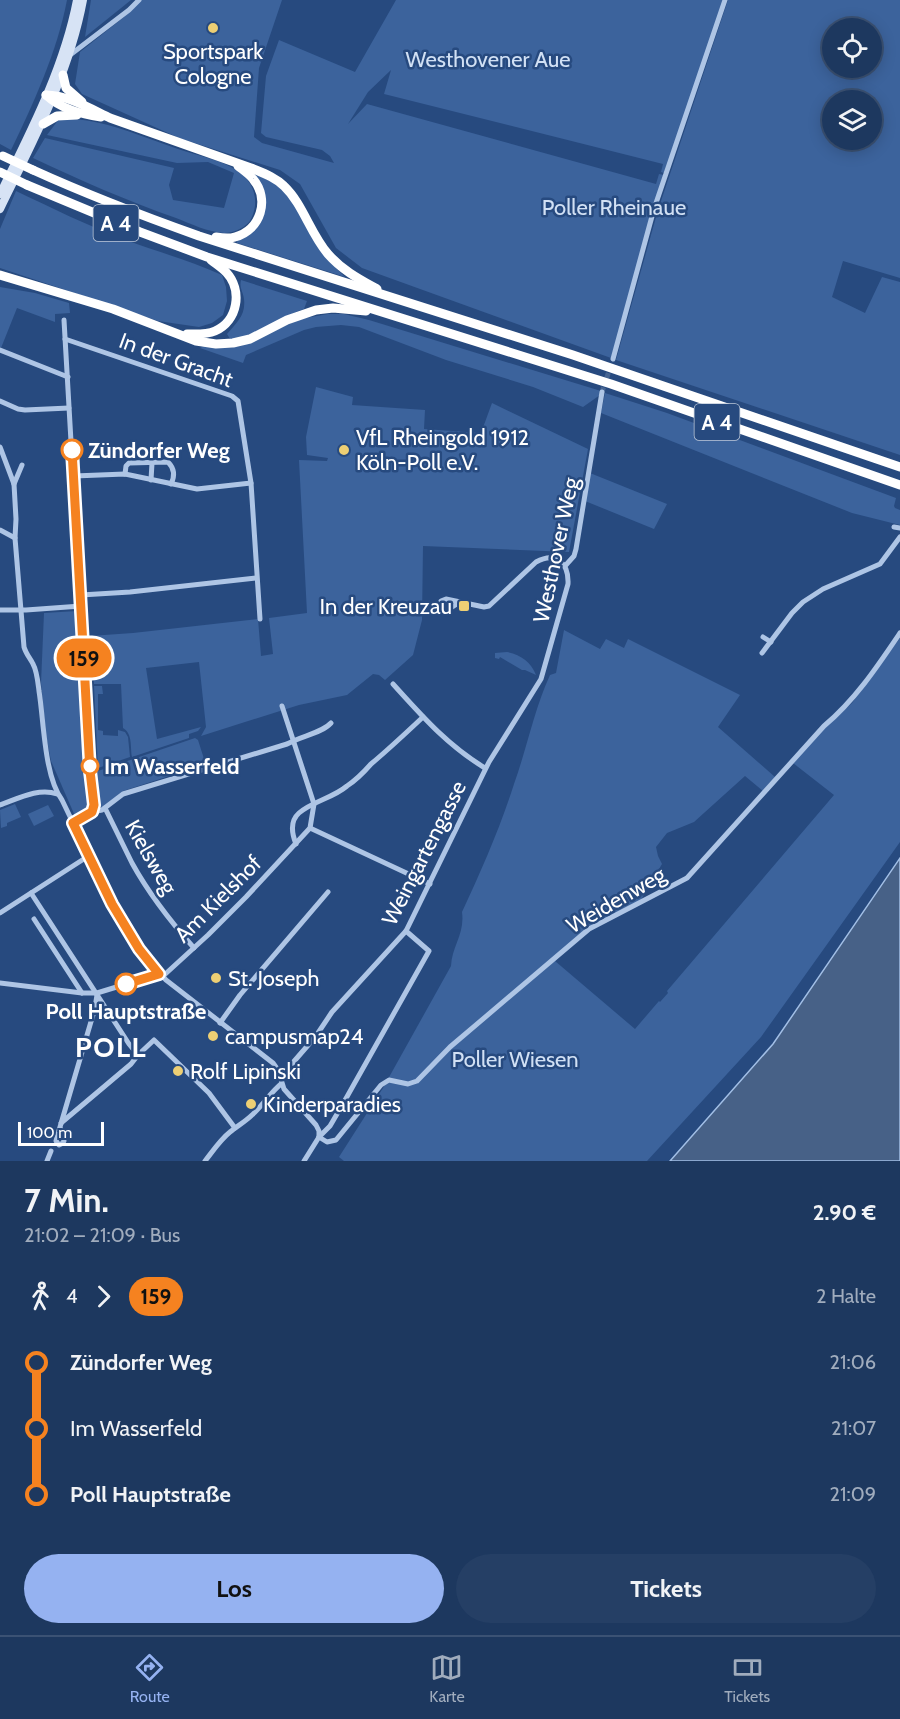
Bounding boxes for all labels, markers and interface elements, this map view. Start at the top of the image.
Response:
map controls [822,18,882,150]
button: locate [822,18,882,78]
marker: Sportspark Cologne [206,21,220,35]
place label: Sportspark Cologne [163,38,263,90]
park label: Westhovener Aue [406,46,571,73]
button: layers [822,90,882,150]
park label: Poller Rheinaue [542,194,686,221]
road number: A 4 [94,205,138,241]
street label: In der Gracht [115,327,237,393]
road number: A 4 [694,404,740,440]
place label: VfL Rheingold 1912 Köln-Poll e.V. [356,424,529,476]
place label: Zündorfer Weg [88,437,230,464]
marker: Zündorfer Weg [61,439,83,461]
marker: VfL Rheingold 1912 Köln-Poll e.V. [337,443,351,457]
street label: Westhover Weg [527,474,585,625]
place label: In der Kreuzau [320,593,452,620]
marker: In der Kreuzau [457,599,471,613]
line badge: 159 [50,638,118,678]
text: 159 [69,646,99,671]
place label: Im Wasserfeld [104,753,240,780]
marker: Im Wasserfeld [81,757,99,775]
street label: Weingartengasse [376,776,472,930]
street label: Kielsweg [119,815,184,900]
street label: Am Kielshof [169,850,267,948]
street label: Weidenweg [562,860,671,939]
place label: St. Joseph [228,965,319,992]
marker: St. Joseph [209,971,223,985]
marker: Poll Hauptstraße [115,973,137,995]
place label: Poll Hauptstraße [46,998,206,1025]
place label: campusmap24 [225,1023,364,1050]
marker: campusmap24 [206,1029,220,1043]
district label: POLL [75,1030,147,1064]
park label: Poller Wiesen [451,1046,579,1073]
place label: Rolf Lipinski [190,1058,301,1085]
marker: Rolf Lipinski [171,1064,185,1078]
place label: Kinderparadies [263,1091,401,1118]
marker: Kinderparadies [244,1097,258,1111]
scale bar [18,1119,104,1146]
text: 100 m [27,1123,72,1142]
text: 7 Min. [24,1180,109,1220]
text: 2.90 € [813,1199,876,1226]
text: 21:02 – 21:09 · Bus [24,1223,180,1247]
icon: walk [24,1280,57,1313]
icon: forward [87,1280,120,1313]
text: 4 [66,1284,78,1308]
text: 159 [141,1284,171,1309]
text: 2 Halte [816,1284,876,1308]
text: Zündorfer Weg [70,1349,212,1376]
text: 21:06 [830,1350,876,1374]
text: Im Wasserfeld [70,1415,202,1442]
text: 21:07 [831,1416,876,1440]
text: Poll Hauptstraße [70,1481,231,1508]
text: 21:09 [830,1482,876,1506]
button: Los [24,1554,444,1623]
button: Tickets [456,1554,876,1623]
tab: Route [130,1651,170,1706]
tab: Karte [429,1651,465,1706]
tab: Tickets [724,1651,770,1706]

